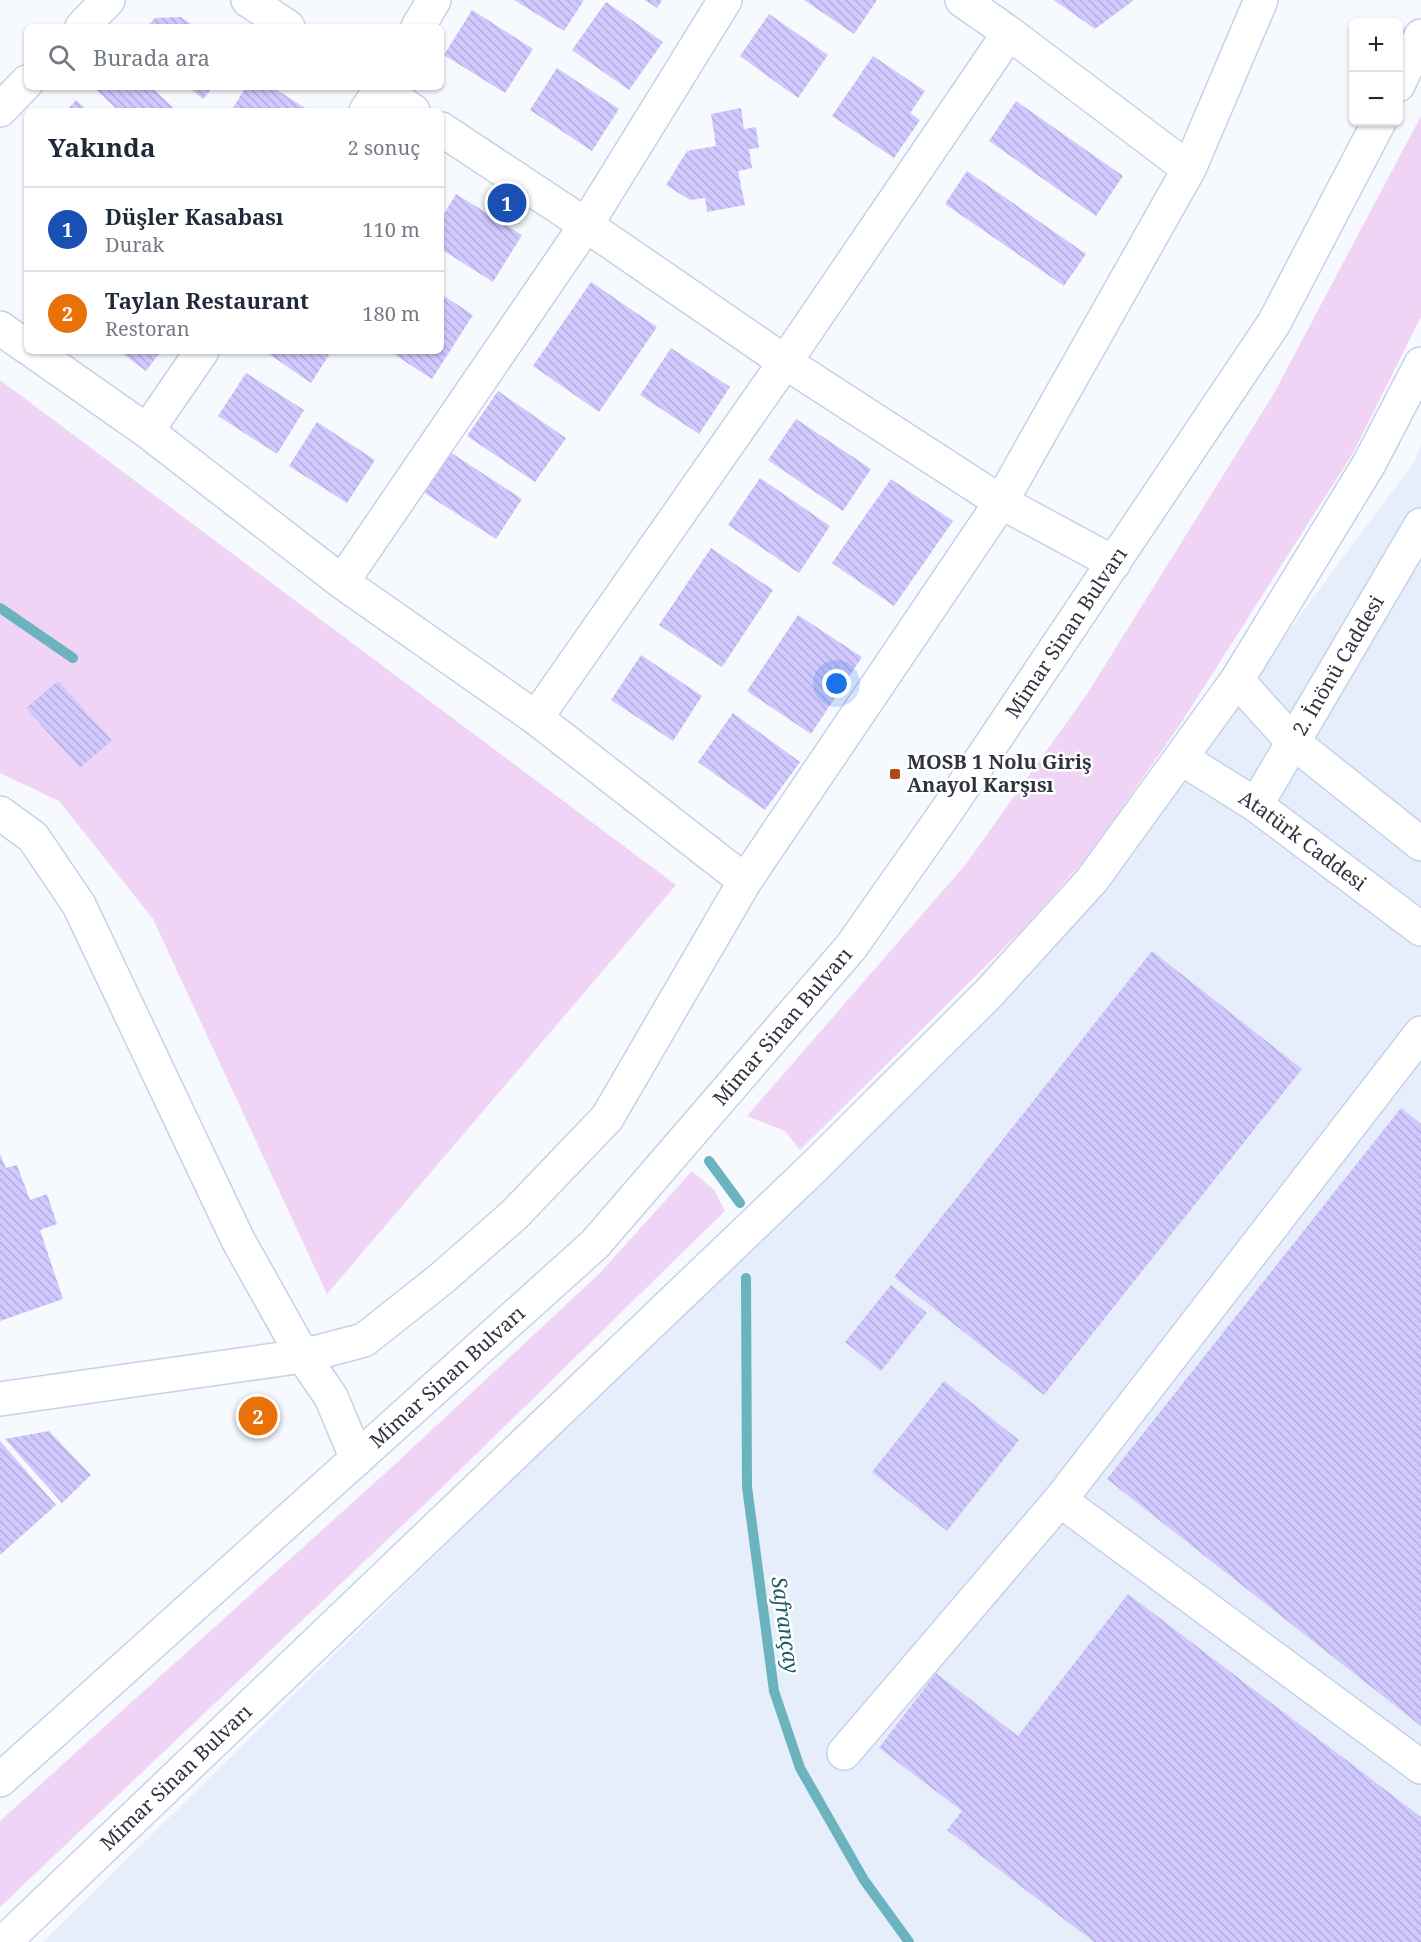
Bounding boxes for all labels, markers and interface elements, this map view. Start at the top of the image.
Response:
map controls [1349,18,1403,126]
button: + [1349,18,1403,72]
search box [24,24,444,90]
icon: search [45,41,78,74]
text: Burada ara [93,42,210,72]
button: − [1349,72,1403,126]
text: Yakında [48,129,156,165]
text: 2 sonuç [348,134,420,161]
pin: 1 [488,180,526,226]
text: Düşler Kasabası [105,201,284,231]
text: 1 [62,216,73,243]
text: 110 m [362,216,420,243]
text: Durak [105,231,164,258]
text: Taylan Restaurant [105,285,309,315]
text: 2 [62,300,73,327]
text: 180 m [362,300,420,327]
text: Restoran [105,315,190,342]
street label: Mimar Sinan Bulvarı [999,541,1133,723]
street label: 2. İnönü Caddesi [1286,590,1390,740]
your location [822,669,851,698]
place label: MOSB 1 Nolu Giriş Anayol Karşısı [907,748,1092,798]
marker: MOSB 1 Nolu Giriş Anayol Karşısı [888,767,902,781]
street label: Atatürk Caddesi [1234,784,1373,897]
street label: Mimar Sinan Bulvarı [707,941,858,1111]
street label: Mimar Sinan Bulvarı [364,1299,531,1454]
pin: 2 [238,1394,278,1438]
water label: Safrançay [765,1575,807,1675]
street label: Mimar Sinan Bulvarı [94,1698,258,1856]

